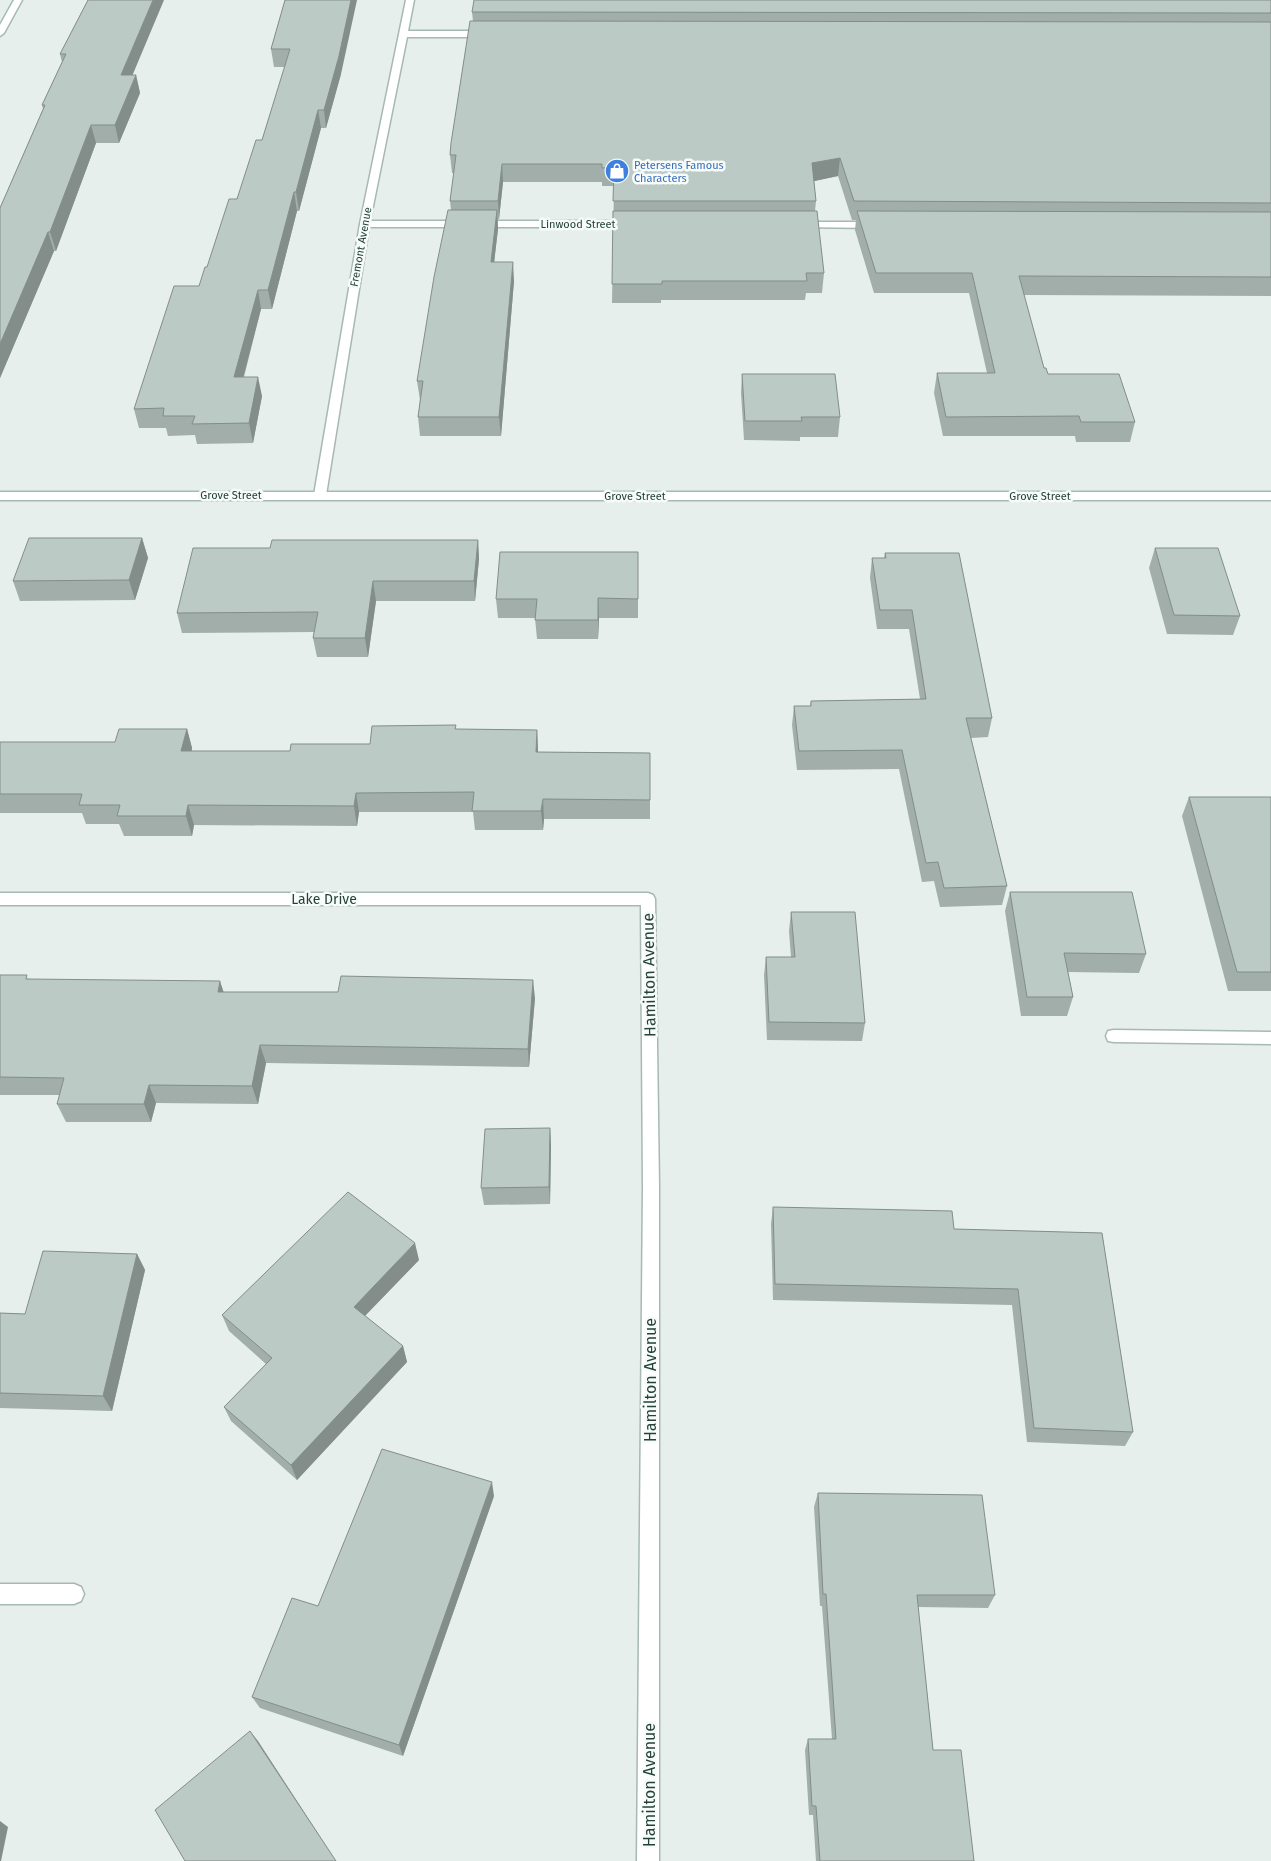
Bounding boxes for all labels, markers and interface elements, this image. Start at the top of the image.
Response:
shop icon: Petersens Famous Characters [604,158,630,184]
place label: Petersens Famous Characters [634,159,724,185]
street label: Fremont Avenue [348,206,374,288]
street label: Linwood Street [540,218,616,231]
street label: Grove Street [200,489,262,502]
street label: Grove Street [604,490,666,503]
street label: Grove Street [1009,490,1071,503]
street label: Lake Drive [291,891,357,908]
street label: Hamilton Avenue [638,913,660,1037]
street label: Hamilton Avenue [641,1318,660,1442]
street label: Hamilton Avenue [640,1723,659,1847]

